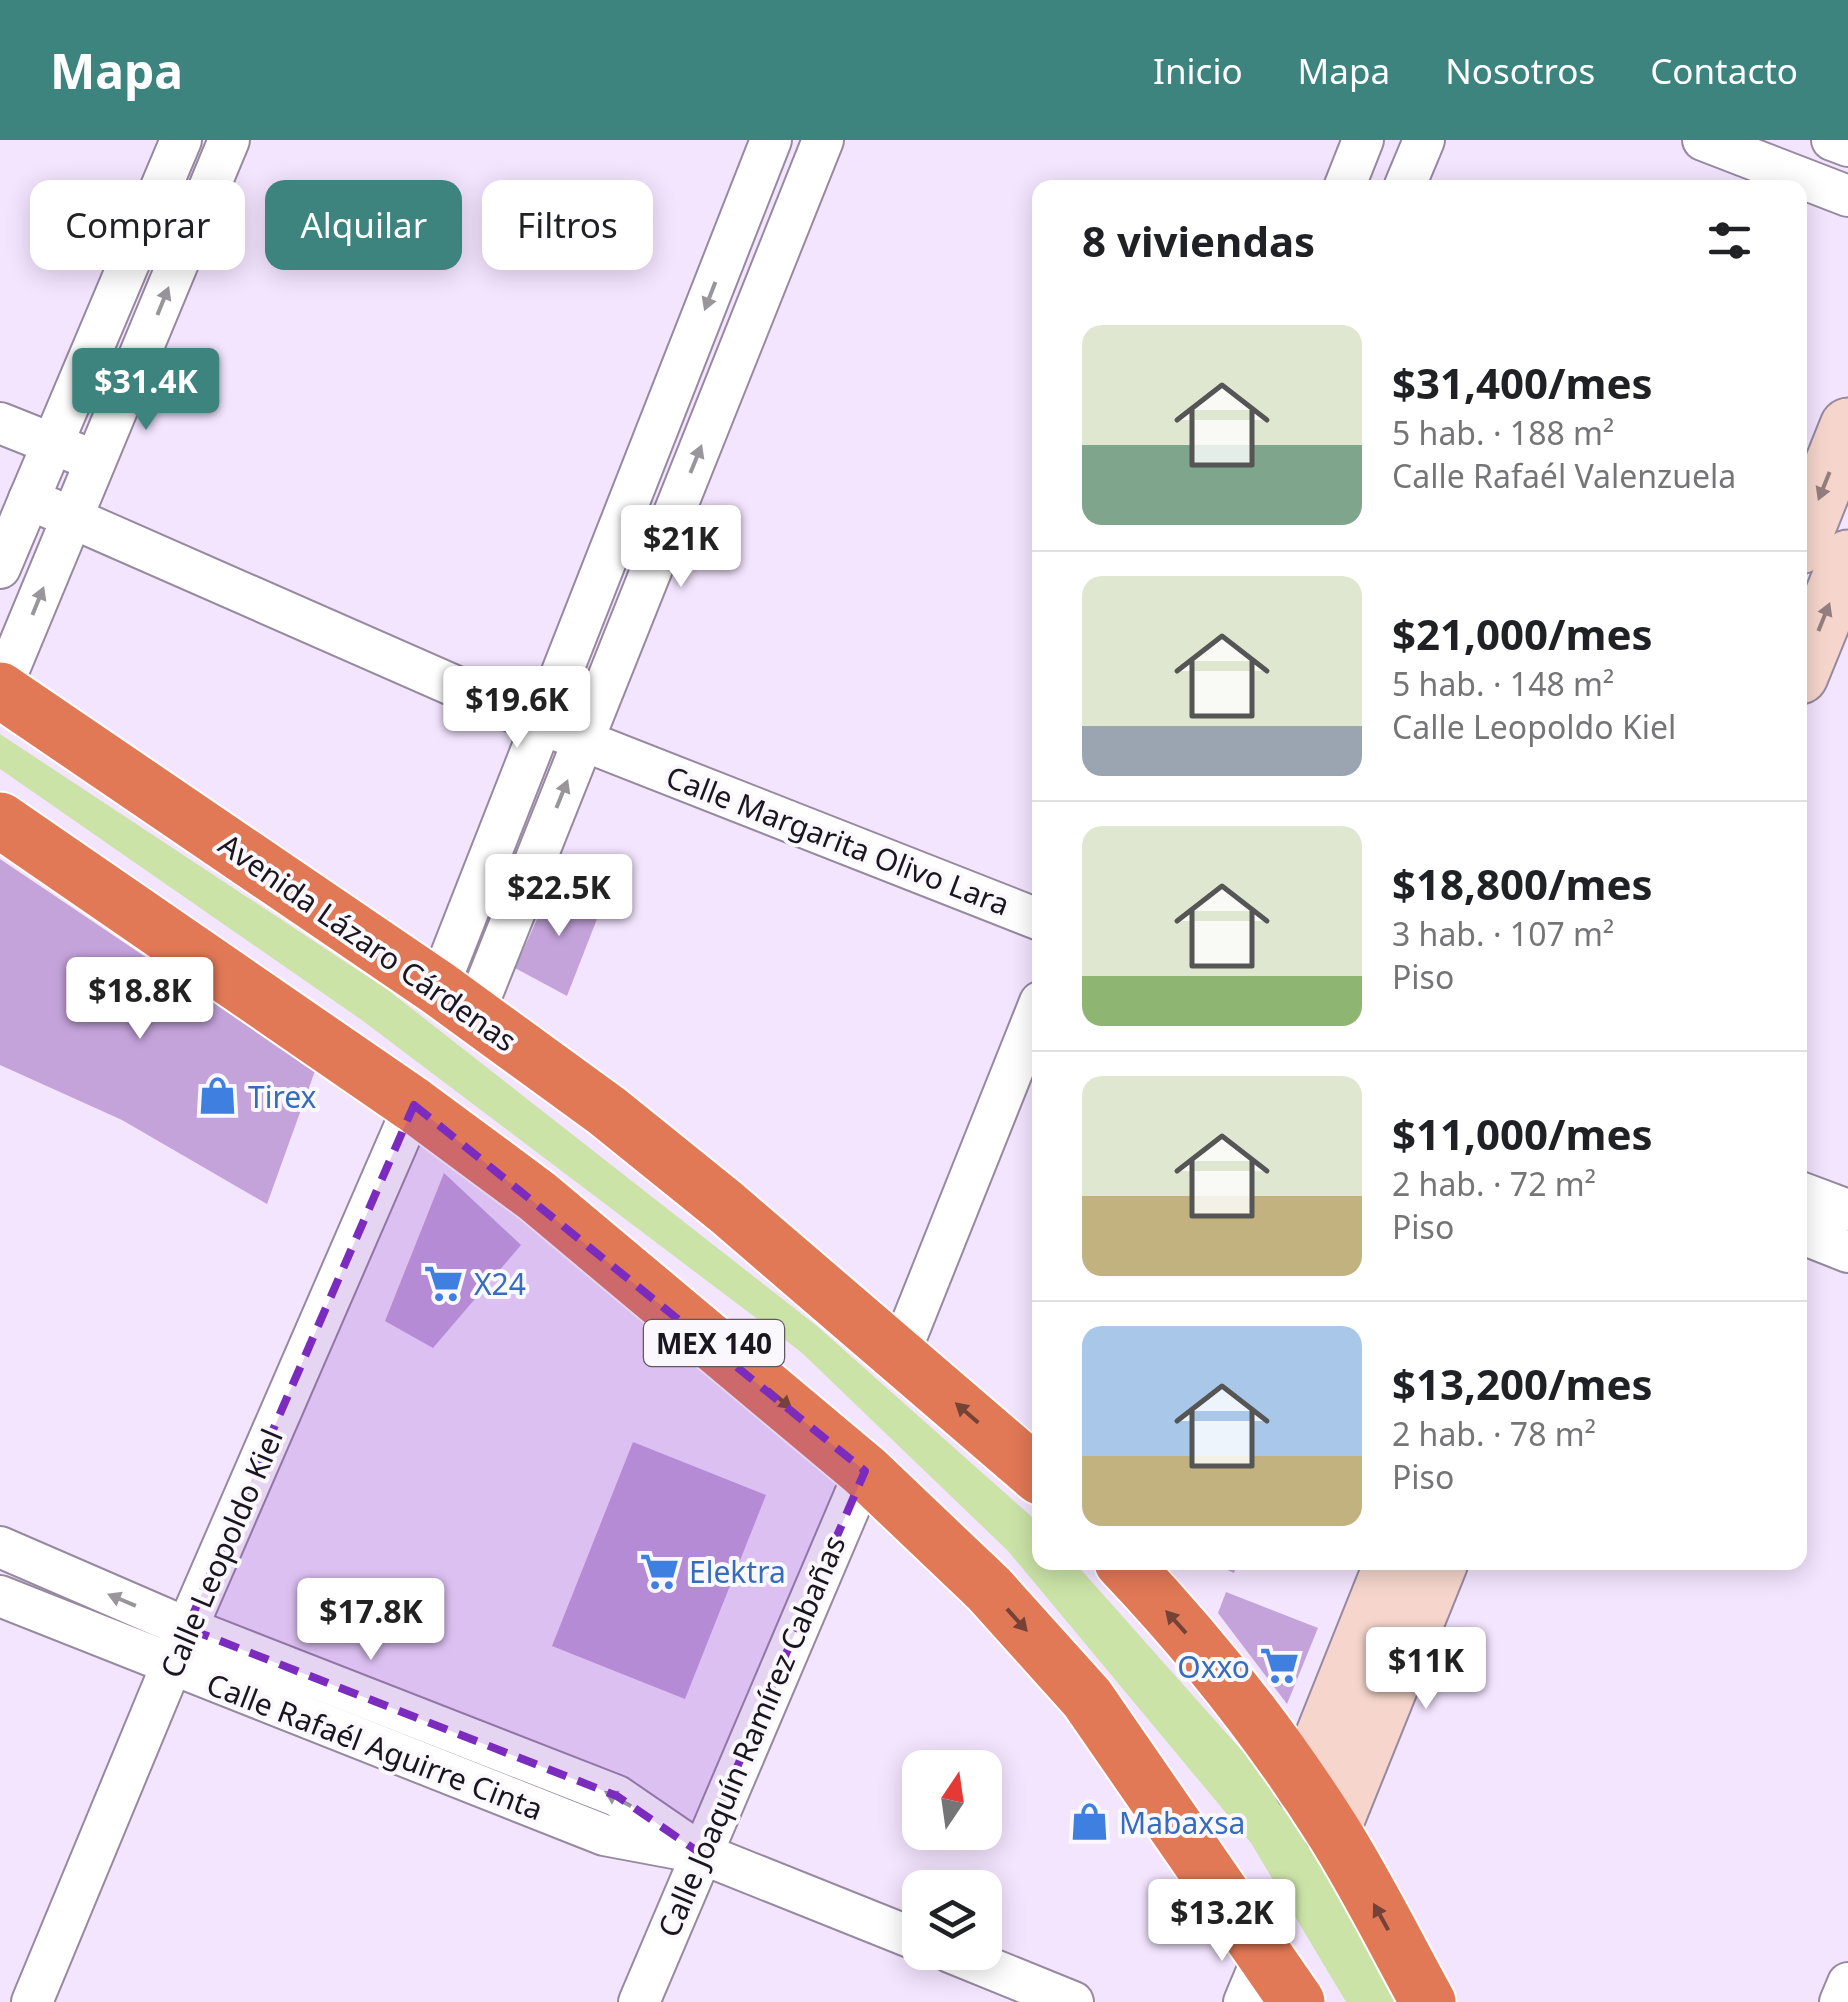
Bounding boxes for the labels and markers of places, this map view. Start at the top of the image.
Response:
pin: $31.4K [65,348,227,433]
pin: $21K [622,505,740,590]
pin: $19.6K [436,666,598,751]
pin: $22.5K [478,854,640,939]
pin: $18.8K [59,957,221,1042]
shop icon: Tirex [197,1075,239,1117]
place label: Tirex [248,1076,317,1117]
supermarket icon: X24 [423,1262,465,1304]
place label: X24 [474,1263,526,1304]
supermarket icon: Elektra [638,1550,680,1592]
place label: Elektra [689,1551,786,1592]
pin: $17.8K [290,1578,452,1663]
pin: $11K [1367,1627,1485,1712]
supermarket icon: Oxxo [1259,1645,1301,1687]
place label: Oxxo [1177,1646,1250,1687]
shop icon: Mabaxsa [1068,1801,1110,1843]
place label: Mabaxsa [1119,1802,1245,1843]
pin: $13.2K [1141,1879,1303,1964]

